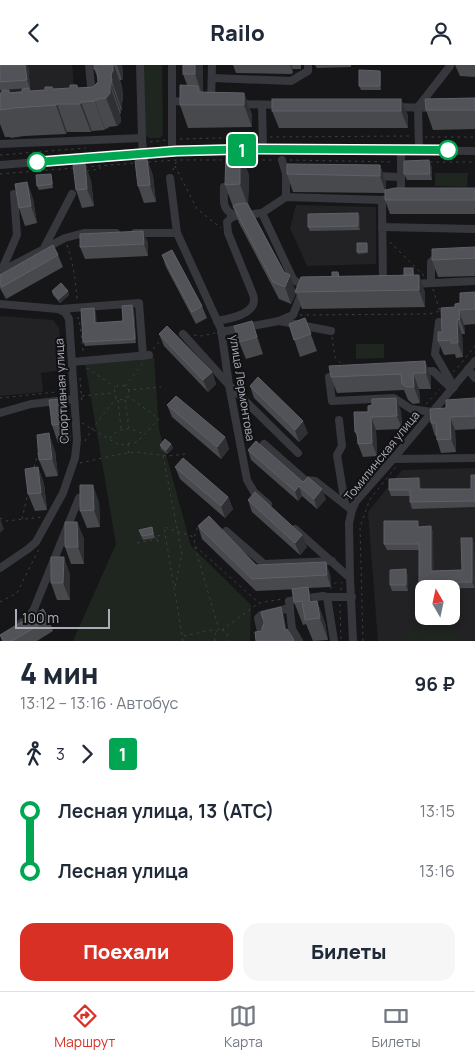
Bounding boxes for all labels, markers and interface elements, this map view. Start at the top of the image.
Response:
text: Railo [210,18,265,48]
icon: back [20,19,48,47]
icon: person [427,19,455,47]
line badge: 1 [226,134,258,166]
text: 1 [238,138,246,162]
unlabelled marker [438,140,458,160]
unlabelled marker [27,152,47,172]
street label: улица Лермонтова [226,334,259,442]
street label: Спортивная улица [50,338,73,444]
street label: Томилинская улица [340,407,423,504]
north arrow [415,580,460,625]
map controls [415,580,460,625]
scale bar [15,606,110,629]
text: 100 m [22,608,59,627]
text: 4 мин [20,654,99,692]
text: 96 ₽ [415,671,455,697]
text: 13:12 – 13:16 · Автобус [20,692,178,714]
icon: walk [20,740,48,768]
icon: forward [73,740,101,768]
text: 1 [119,742,127,766]
text: 3 [56,743,65,765]
text: Лесная улица, 13 (АТС) [58,798,274,824]
text: 13:15 [420,800,455,822]
text: Лесная улица [58,858,188,884]
text: 13:16 [419,860,455,882]
button: Поехали [20,923,233,981]
button: Билеты [243,923,455,981]
tab: Маршрут [54,1002,115,1051]
tab: Карта [224,1002,263,1051]
tab: Билеты [372,1002,421,1051]

